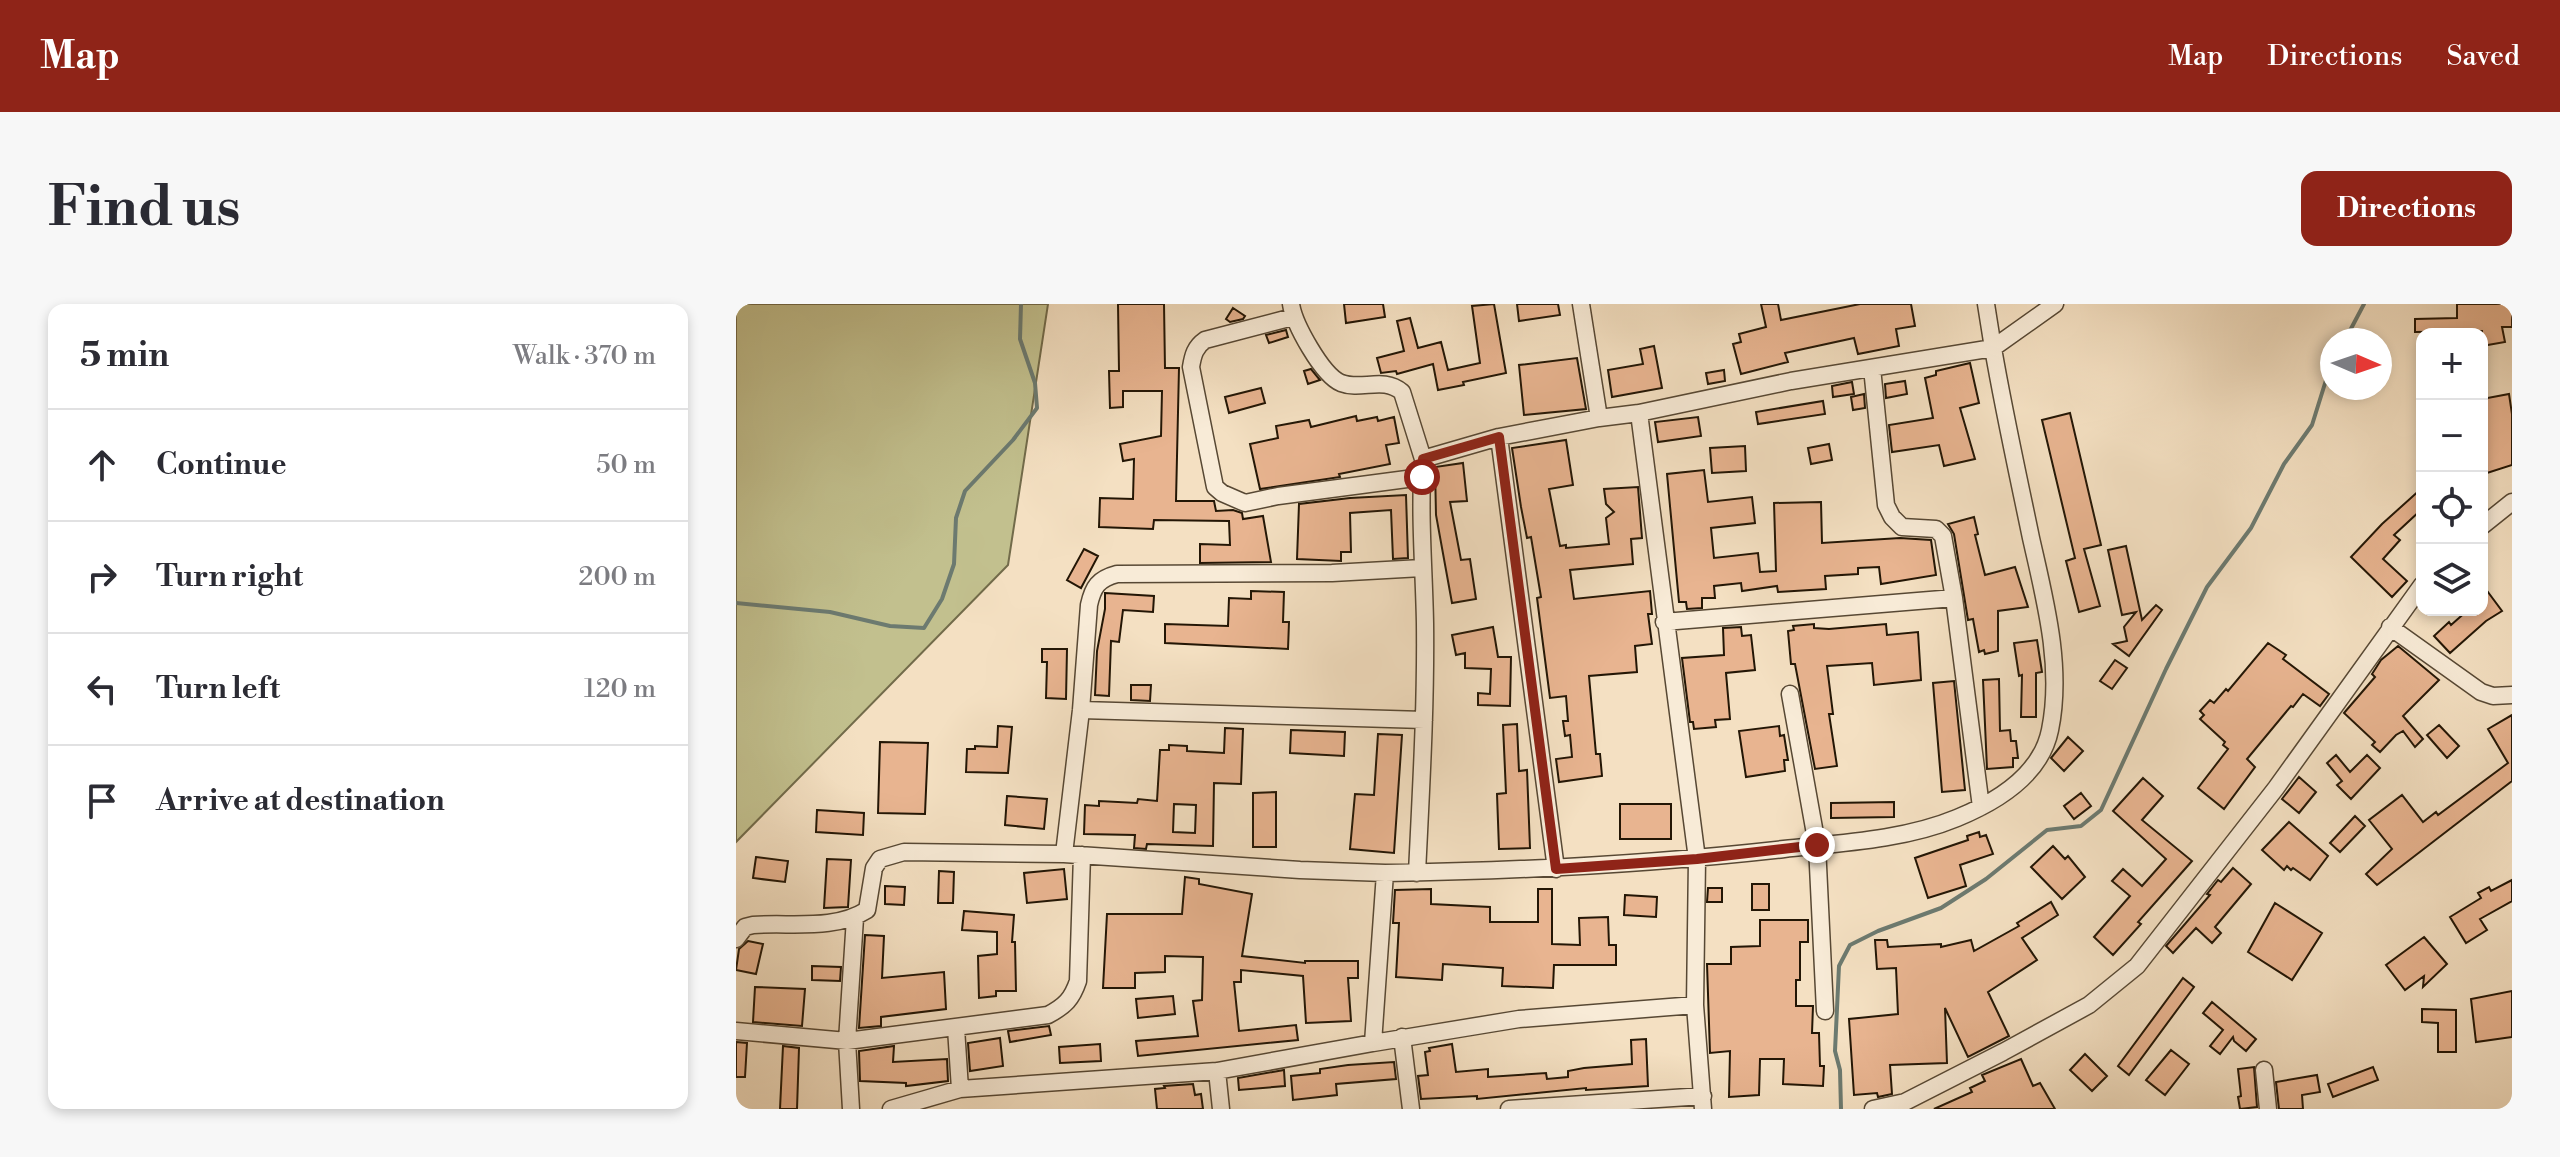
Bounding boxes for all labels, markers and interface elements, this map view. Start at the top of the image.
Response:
text: Map [40,33,120,80]
text: Map [2168,39,2223,74]
text: Directions [2267,39,2402,74]
text: Saved [2446,39,2520,74]
button: Directions [2301,171,2512,246]
text: Find us [48,173,241,243]
north arrow [2320,328,2392,400]
map controls [2416,328,2488,616]
button: + [2416,328,2488,400]
text: 5 min [80,335,169,377]
text: Walk · 370 m [513,340,656,372]
button: − [2416,400,2488,472]
icon: ahead [80,443,124,487]
text: Continue [156,446,287,484]
text: 50 m [596,449,656,481]
route start [1404,459,1440,495]
button: locate [2416,472,2488,544]
button: layers [2416,544,2488,616]
icon: right [80,555,124,599]
text: Turn right [156,558,303,596]
text: 200 m [579,561,656,593]
icon: left [80,667,124,711]
text: Turn left [156,670,280,708]
text: 120 m [584,673,656,705]
icon: arrive [80,779,124,823]
text: Arrive at destination [156,782,445,820]
route end [1799,827,1835,863]

